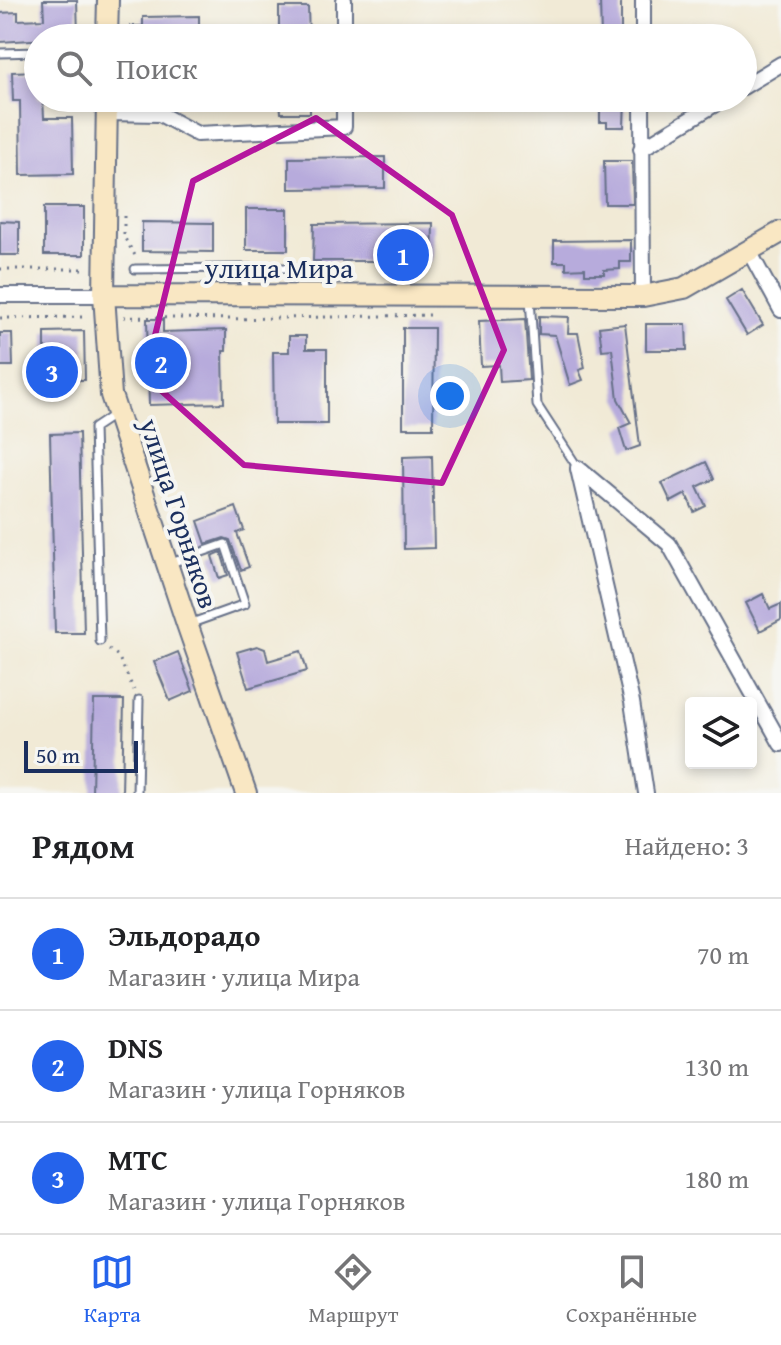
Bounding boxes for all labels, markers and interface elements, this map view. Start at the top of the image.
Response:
search box [24,24,757,112]
icon: search [52,46,96,90]
text: Поиск [116,46,198,90]
pin: 1 [377,225,429,285]
street label: улица Мира [204,247,354,288]
pin: 2 [135,333,187,393]
pin: 3 [26,342,78,402]
your location [430,376,470,416]
street label: улица Горняков [130,412,230,613]
map controls [685,697,757,769]
button: layers [685,697,757,769]
scale bar [24,737,138,773]
text: 50 m [36,739,80,771]
text: Рядом [32,821,135,870]
text: Найдено: 3 [625,826,749,865]
text: Эльдорадо [108,913,260,957]
text: 1 [51,935,65,974]
text: 70 m [697,935,749,974]
text: Магазин · улица Мира [108,957,360,996]
text: DNS [108,1025,163,1069]
text: 2 [51,1047,65,1086]
text: 130 m [684,1047,749,1086]
text: Магазин · улица Горняков [108,1069,405,1108]
text: МТС [108,1137,168,1181]
text: 3 [51,1159,65,1198]
text: 180 m [684,1159,749,1198]
text: Магазин · улица Горняков [108,1181,405,1220]
tab: Карта [84,1250,141,1330]
tab: Маршрут [308,1250,398,1330]
tab: Сохранённые [566,1250,697,1330]

